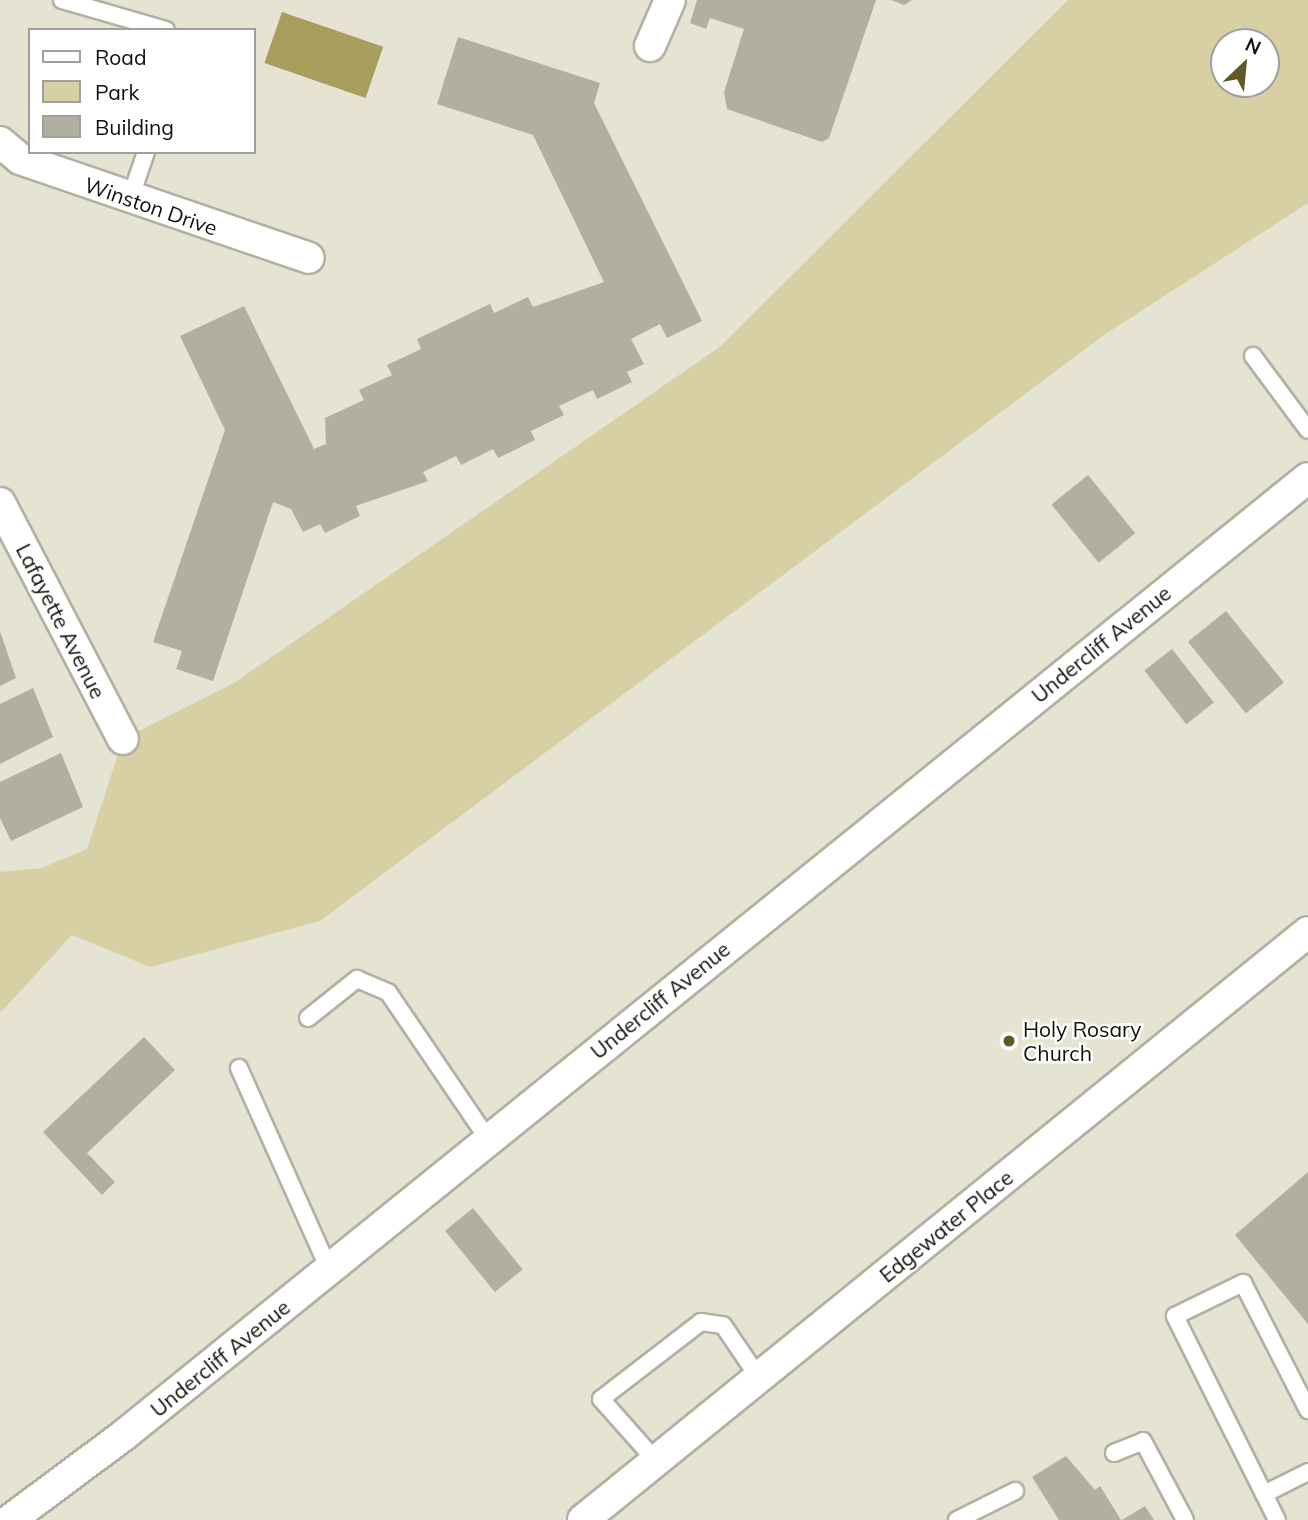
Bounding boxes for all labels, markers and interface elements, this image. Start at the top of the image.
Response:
legend [28,28,256,154]
north arrow [1210,28,1280,98]
text: N [1242,32,1265,60]
text: Road [95,44,146,70]
text: Park [95,79,139,105]
text: Building [95,114,174,140]
street label: Winston Drive [81,172,221,240]
street label: Lafayette Avenue [11,539,111,703]
street label: Undercliff Avenue [1026,580,1176,708]
street label: Undercliff Avenue [585,936,735,1064]
place label: Holy Rosary Church [1023,1016,1141,1066]
marker: Holy Rosary Church [1001,1033,1017,1049]
street label: Edgewater Place [874,1165,1018,1287]
street label: Undercliff Avenue [145,1294,295,1422]

